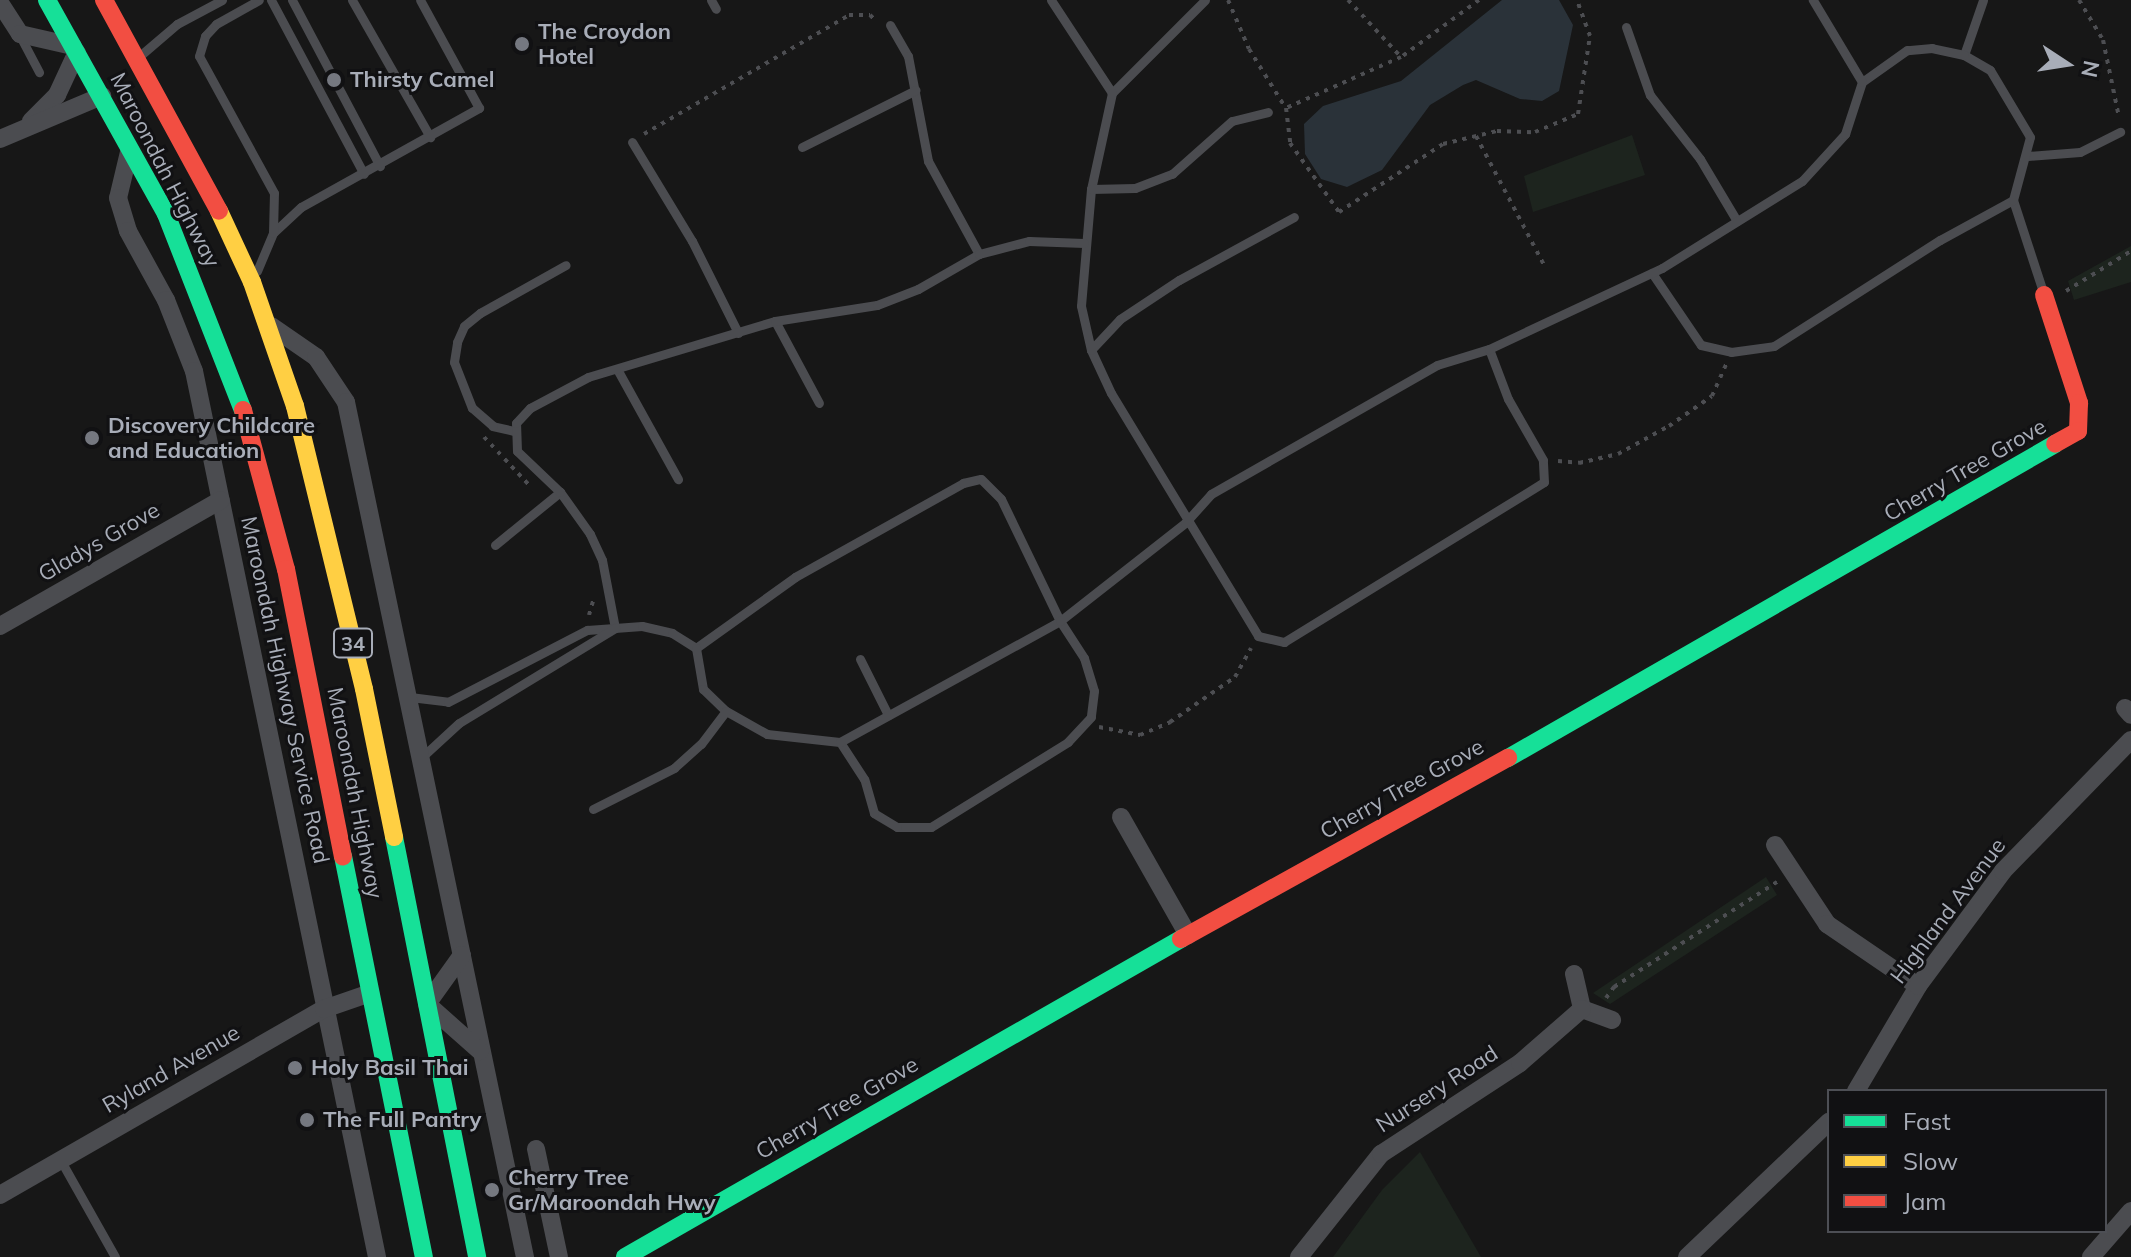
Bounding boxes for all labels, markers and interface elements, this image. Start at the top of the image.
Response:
place label: The Croydon Hotel [538,18,671,70]
north arrow [2027,24,2107,104]
marker: The Croydon Hotel [513,35,531,53]
text: N [2075,58,2106,80]
place label: Thirsty Camel [350,67,494,93]
street label: Maroondah Highway [104,68,226,272]
marker: Thirsty Camel [325,71,343,89]
place label: Discovery Childcare and Education [108,412,315,464]
street label: Cherry Tree Grove [1879,413,2051,527]
marker: Discovery Childcare and Education [83,429,101,447]
street label: Gladys Grove [34,497,164,587]
street label: Maroondah Highway Service Road [235,514,335,866]
road number: 34 [333,627,373,659]
street label: Maroondah Highway [322,685,388,901]
street label: Cherry Tree Grove [1316,733,1488,845]
street label: Highland Avenue [1885,833,2011,989]
street label: Ryland Avenue [98,1019,244,1119]
street label: Nursery Road [1371,1040,1503,1138]
street label: Cherry Tree Grove [751,1051,923,1165]
place label: Holy Basil Thai [311,1055,468,1081]
marker: Holy Basil Thai [286,1059,304,1077]
legend [1827,1089,2107,1233]
text: Fast [1903,1106,1951,1136]
place label: The Full Pantry [323,1107,482,1133]
marker: The Full Pantry [298,1111,316,1129]
text: Slow [1903,1146,1958,1176]
place label: Cherry Tree Gr/Maroondah Hwy [508,1164,716,1216]
marker: Cherry Tree Gr/Maroondah Hwy [483,1181,501,1199]
text: Jam [1903,1186,1946,1216]

